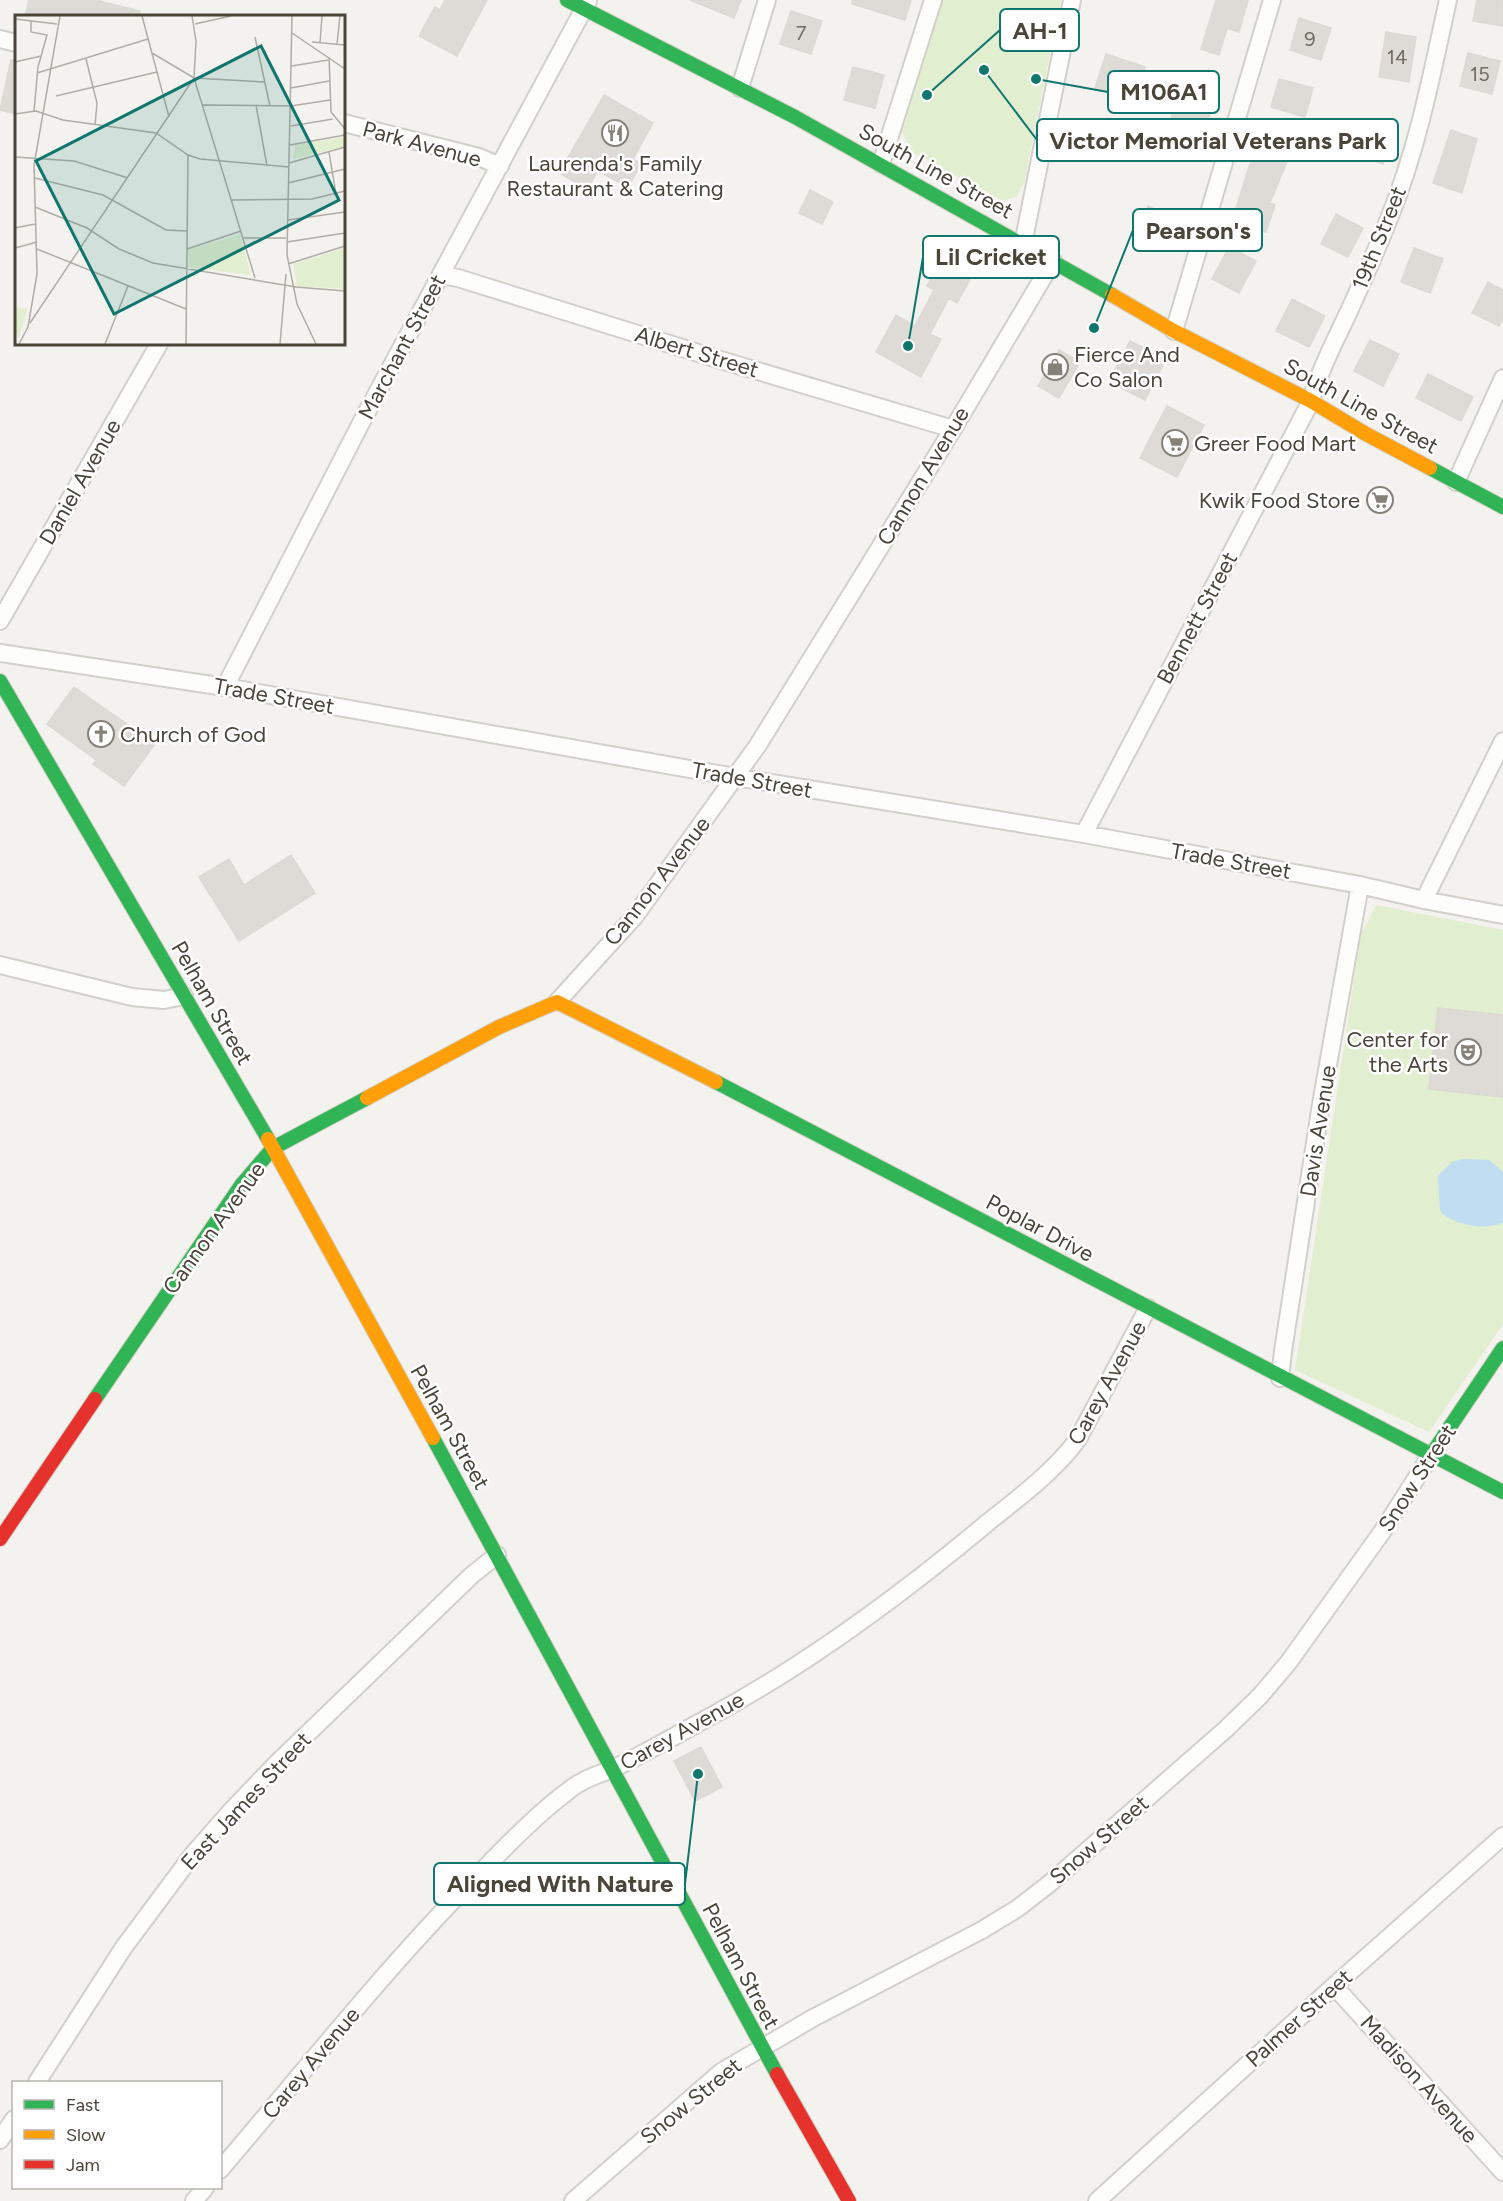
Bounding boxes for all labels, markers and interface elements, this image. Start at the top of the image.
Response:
callout: AH-1 [1000,9,1079,51]
inset map [15,15,345,345]
text: AH-1 [1012,16,1068,45]
house number: 7 [796,21,807,45]
house number: 9 [1304,27,1316,51]
house number: 14 [1387,45,1407,69]
house number: 15 [1470,62,1490,86]
callout: M106A1 [1108,71,1219,113]
text: M106A1 [1120,77,1208,106]
street label: Park Avenue [360,115,484,173]
street label: South Line Street [854,117,1018,225]
restaurant icon: Laurenda's Family Restaurant & Catering [600,118,630,148]
callout: Victor Memorial Veterans Park [1037,119,1398,161]
text: Victor Memorial Veterans Park [1049,126,1387,155]
place label: Laurenda's Family Restaurant & Catering [506,150,724,202]
street label: 19th Street [1346,182,1412,294]
callout: Pearson's [1133,209,1262,251]
text: Pearson's [1145,216,1251,245]
callout: Lil Cricket [923,236,1059,278]
text: Lil Cricket [935,242,1047,271]
street label: Marchant Street [352,270,452,424]
street label: Albert Street [632,320,762,384]
place label: Fierce And Co Salon [1074,341,1180,393]
shop icon: Fierce And Co Salon [1040,352,1070,382]
street label: South Line Street [1279,352,1443,460]
street label: Cannon Avenue [871,402,975,550]
street label: Daniel Avenue [33,414,127,550]
supermarket icon: Greer Food Mart [1160,428,1190,458]
place label: Greer Food Mart [1194,430,1356,457]
supermarket icon: Kwik Food Store [1365,485,1395,515]
place label: Kwik Food Store [1199,487,1360,514]
street label: Bennett Street [1151,547,1243,689]
street label: Trade Street [212,672,336,720]
church icon: Church of God [86,719,116,749]
place label: Church of God [120,721,266,748]
street label: Trade Street [690,756,814,804]
street label: Cannon Avenue [598,811,716,951]
street label: Trade Street [1169,837,1293,885]
street label: Pelham Street [166,936,258,1070]
place label: Center for the Arts [1346,1026,1449,1078]
theatre icon: Center for the Arts [1453,1037,1483,1067]
street label: Davis Avenue [1294,1063,1342,1199]
street label: Cannon Avenue [157,1157,271,1299]
street label: Poplar Drive [982,1188,1098,1268]
street label: Carey Avenue [1062,1316,1152,1450]
street label: Pelham Street [405,1360,495,1494]
street label: Snow Street [1372,1419,1462,1537]
street label: Carey Avenue [615,1686,749,1776]
street label: East James Street [175,1726,317,1876]
street label: Snow Street [1044,1790,1154,1890]
callout: Aligned With Nature [434,1863,685,1905]
text: Aligned With Nature [447,1869,673,1898]
street label: Pelham Street [697,1898,785,2034]
street label: Palmer Street [1240,1963,1358,2073]
street label: Carey Avenue [256,2002,366,2124]
street label: Madison Avenue [1354,2009,1484,2149]
street label: Snow Street [635,2052,747,2150]
legend [12,2081,222,2189]
text: Fast [66,2094,100,2116]
text: Slow [66,2124,105,2146]
text: Jam [66,2154,100,2176]

